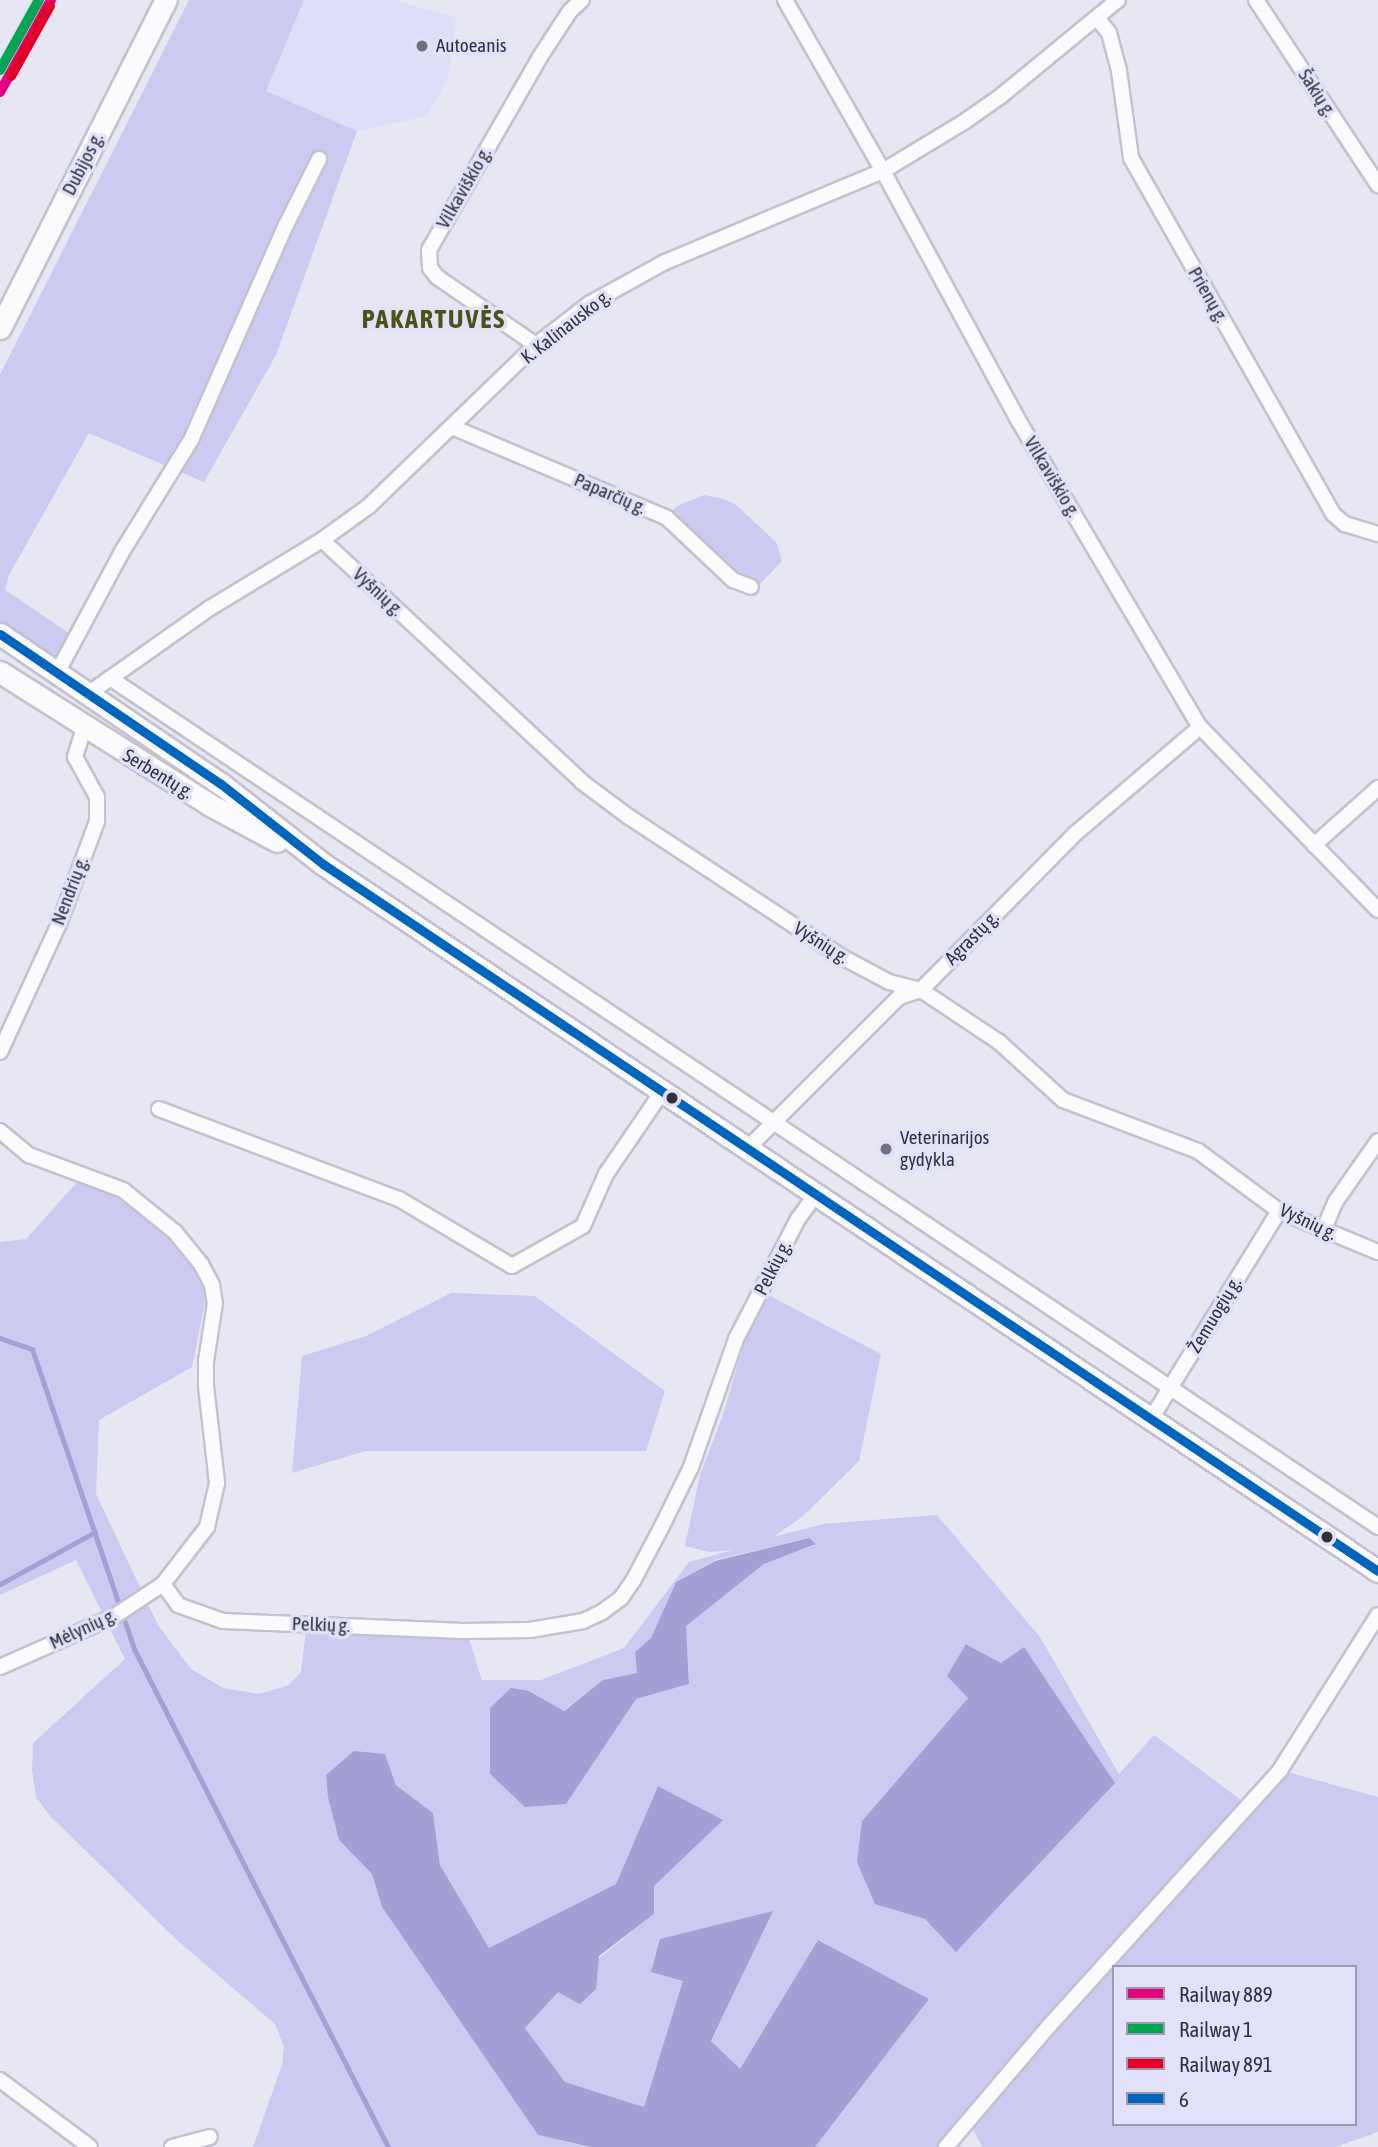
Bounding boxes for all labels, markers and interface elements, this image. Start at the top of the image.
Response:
place label: Autoeanis [436,35,506,57]
marker: Autoeanis [414,38,430,54]
street label: Šakių g. [1293,65,1341,121]
street label: Dubijos g. [58,129,108,199]
street label: Vilkaviškio g. [432,143,496,233]
street label: Prienų g. [1183,263,1233,327]
street label: K. Kalinausko g. [517,285,615,369]
district label: PAKARTUVĖS [363,304,505,336]
street label: Vilkaviškio g. [1019,433,1085,521]
street label: Paparčių g. [571,469,649,519]
street label: Vyšnių g. [348,563,408,621]
street label: Serbentų g. [119,744,197,804]
street label: Nendrių g. [47,854,93,928]
street label: Agrastų g. [940,906,1004,970]
street label: Vyšnių g. [789,917,853,969]
unlabelled marker [665,1091,679,1105]
place label: Veterinarijos gydykla [900,1127,989,1171]
marker: Veterinarijos gydykla [878,1141,894,1157]
street label: Vyšnių g. [1276,1199,1340,1245]
street label: Pelkių g. [750,1237,796,1299]
street label: Žemuogių g. [1183,1273,1247,1357]
unlabelled marker [1320,1530,1334,1544]
street label: Mėlynių g. [46,1604,120,1654]
street label: Pelkių g. [291,1613,351,1637]
legend [1112,1965,1357,2126]
text: Railway 889 [1179,1982,1273,2006]
text: Railway 1 [1179,2017,1253,2041]
text: Railway 891 [1179,2052,1273,2076]
text: 6 [1179,2087,1189,2111]

